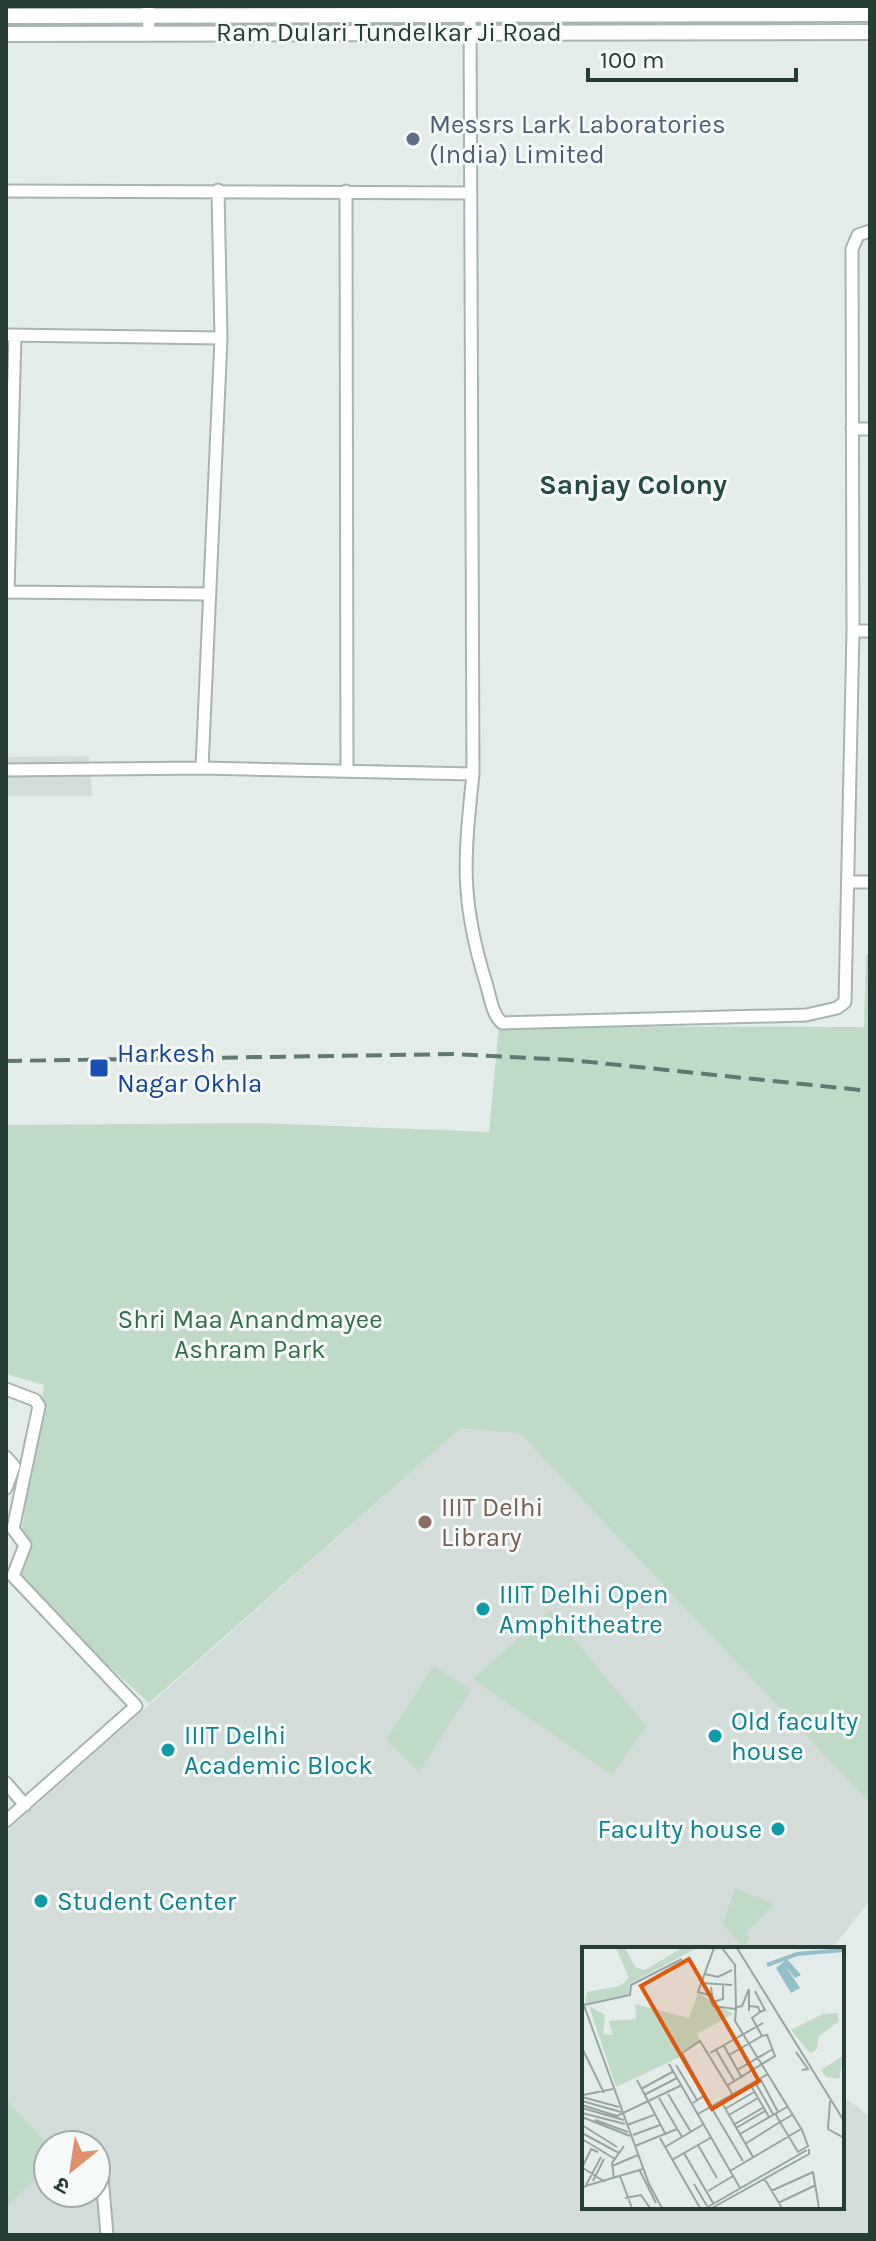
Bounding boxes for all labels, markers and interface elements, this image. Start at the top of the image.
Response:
street label: Ram Dulari Tundelkar Ji Road [216,17,562,48]
scale bar [588,32,796,82]
text: 100 m [600,46,665,74]
place label: Messrs Lark Laboratories (India) Limited [429,109,726,170]
marker: Messrs Lark Laboratories (India) Limited [404,130,422,148]
district label: Sanjay Colony [539,468,727,501]
place label: Harkesh Nagar Okhla [117,1038,262,1099]
marker: Harkesh Nagar Okhla [88,1057,110,1079]
park label: Shri Maa Anandmayee Ashram Park [117,1304,383,1365]
place label: IIIT Delhi Library [441,1492,543,1553]
marker: IIIT Delhi Library [416,1513,434,1531]
place label: IIIT Delhi Open Amphitheatre [499,1579,668,1640]
marker: IIIT Delhi Open Amphitheatre [474,1600,492,1618]
place label: Old faculty house [731,1706,858,1767]
place label: IIIT Delhi Academic Block [184,1720,373,1781]
marker: Old faculty house [706,1727,724,1745]
marker: IIIT Delhi Academic Block [159,1741,177,1759]
place label: Faculty house [598,1814,762,1845]
marker: Faculty house [769,1820,787,1838]
place label: Student Center [57,1886,237,1917]
marker: Student Center [32,1892,50,1910]
inset map [582,1947,844,2209]
north arrow [32,2129,112,2209]
text: उ [49,2170,75,2200]

